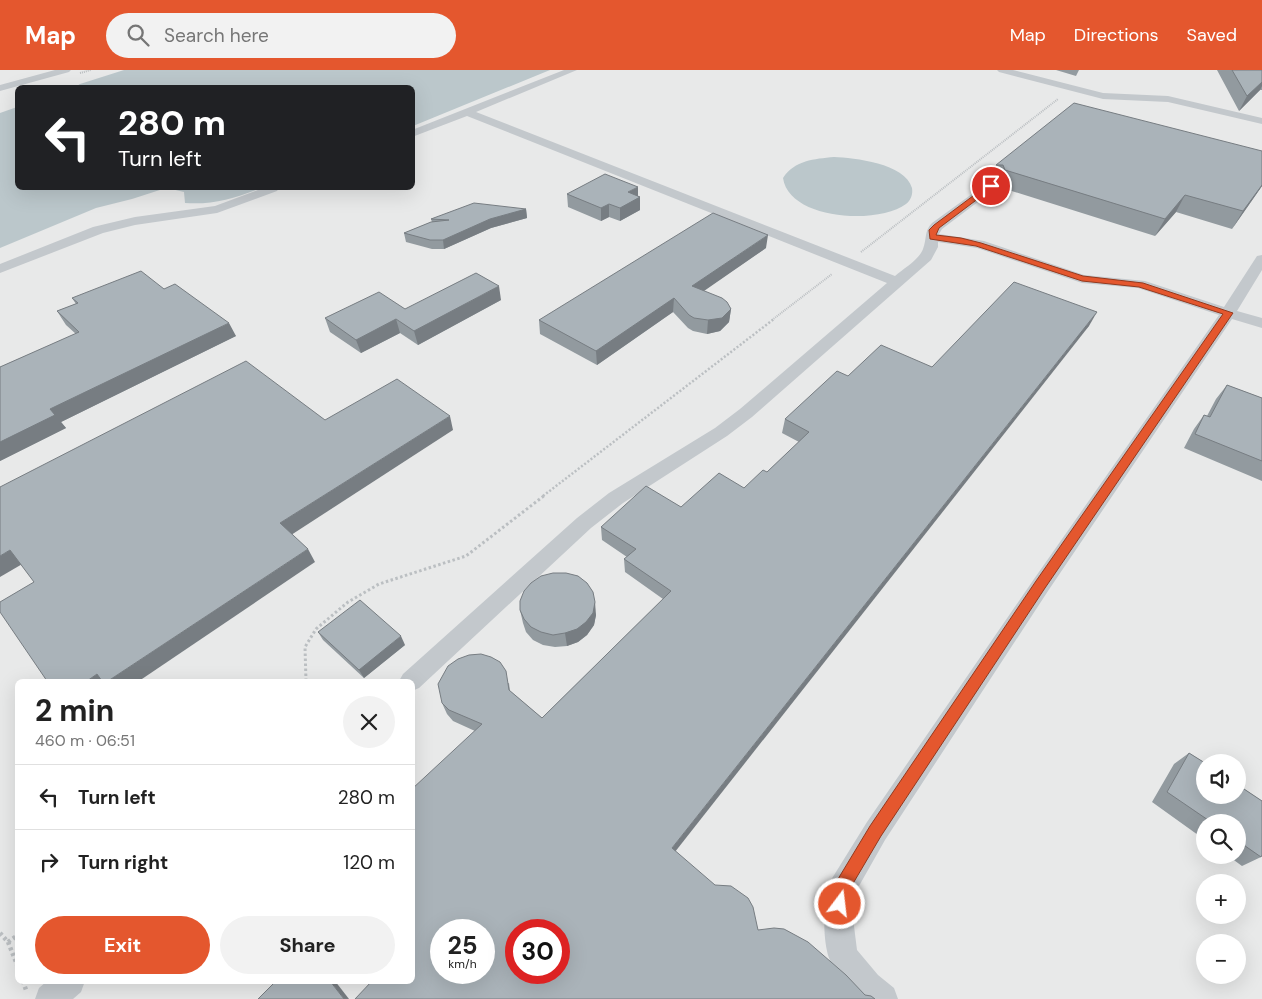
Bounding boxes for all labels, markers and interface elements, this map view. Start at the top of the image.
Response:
search box [106,13,456,58]
text: Map [25,20,76,51]
icon: search [124,21,152,49]
text: Search here [164,23,269,48]
text: Map [1010,23,1046,47]
text: Directions [1074,23,1159,47]
text: Saved [1187,23,1237,47]
text: 280 m [118,100,226,146]
icon: left [35,105,100,170]
text: Turn left [118,144,202,173]
pin [970,165,1012,207]
icon: arrive [977,172,1005,200]
text: 2 min [35,691,114,730]
button: close [343,696,395,748]
text: 460 m · 06:51 [35,730,135,751]
map controls [1196,754,1246,984]
button: sound [1196,754,1246,804]
icon: left [35,783,63,811]
text: Turn left [78,785,156,810]
text: 280 m [338,785,395,810]
button: search [1196,814,1246,864]
icon: right [35,848,63,876]
text: Turn right [78,850,168,875]
text: 120 m [343,850,395,875]
button: + [1196,874,1246,924]
position arrow [813,877,865,929]
button: Exit [35,916,210,974]
button: Share [220,916,395,974]
speed limit sign: 30 [505,919,570,984]
text: 25 [448,929,477,962]
button: − [1196,934,1246,984]
text: km/h [448,956,477,972]

